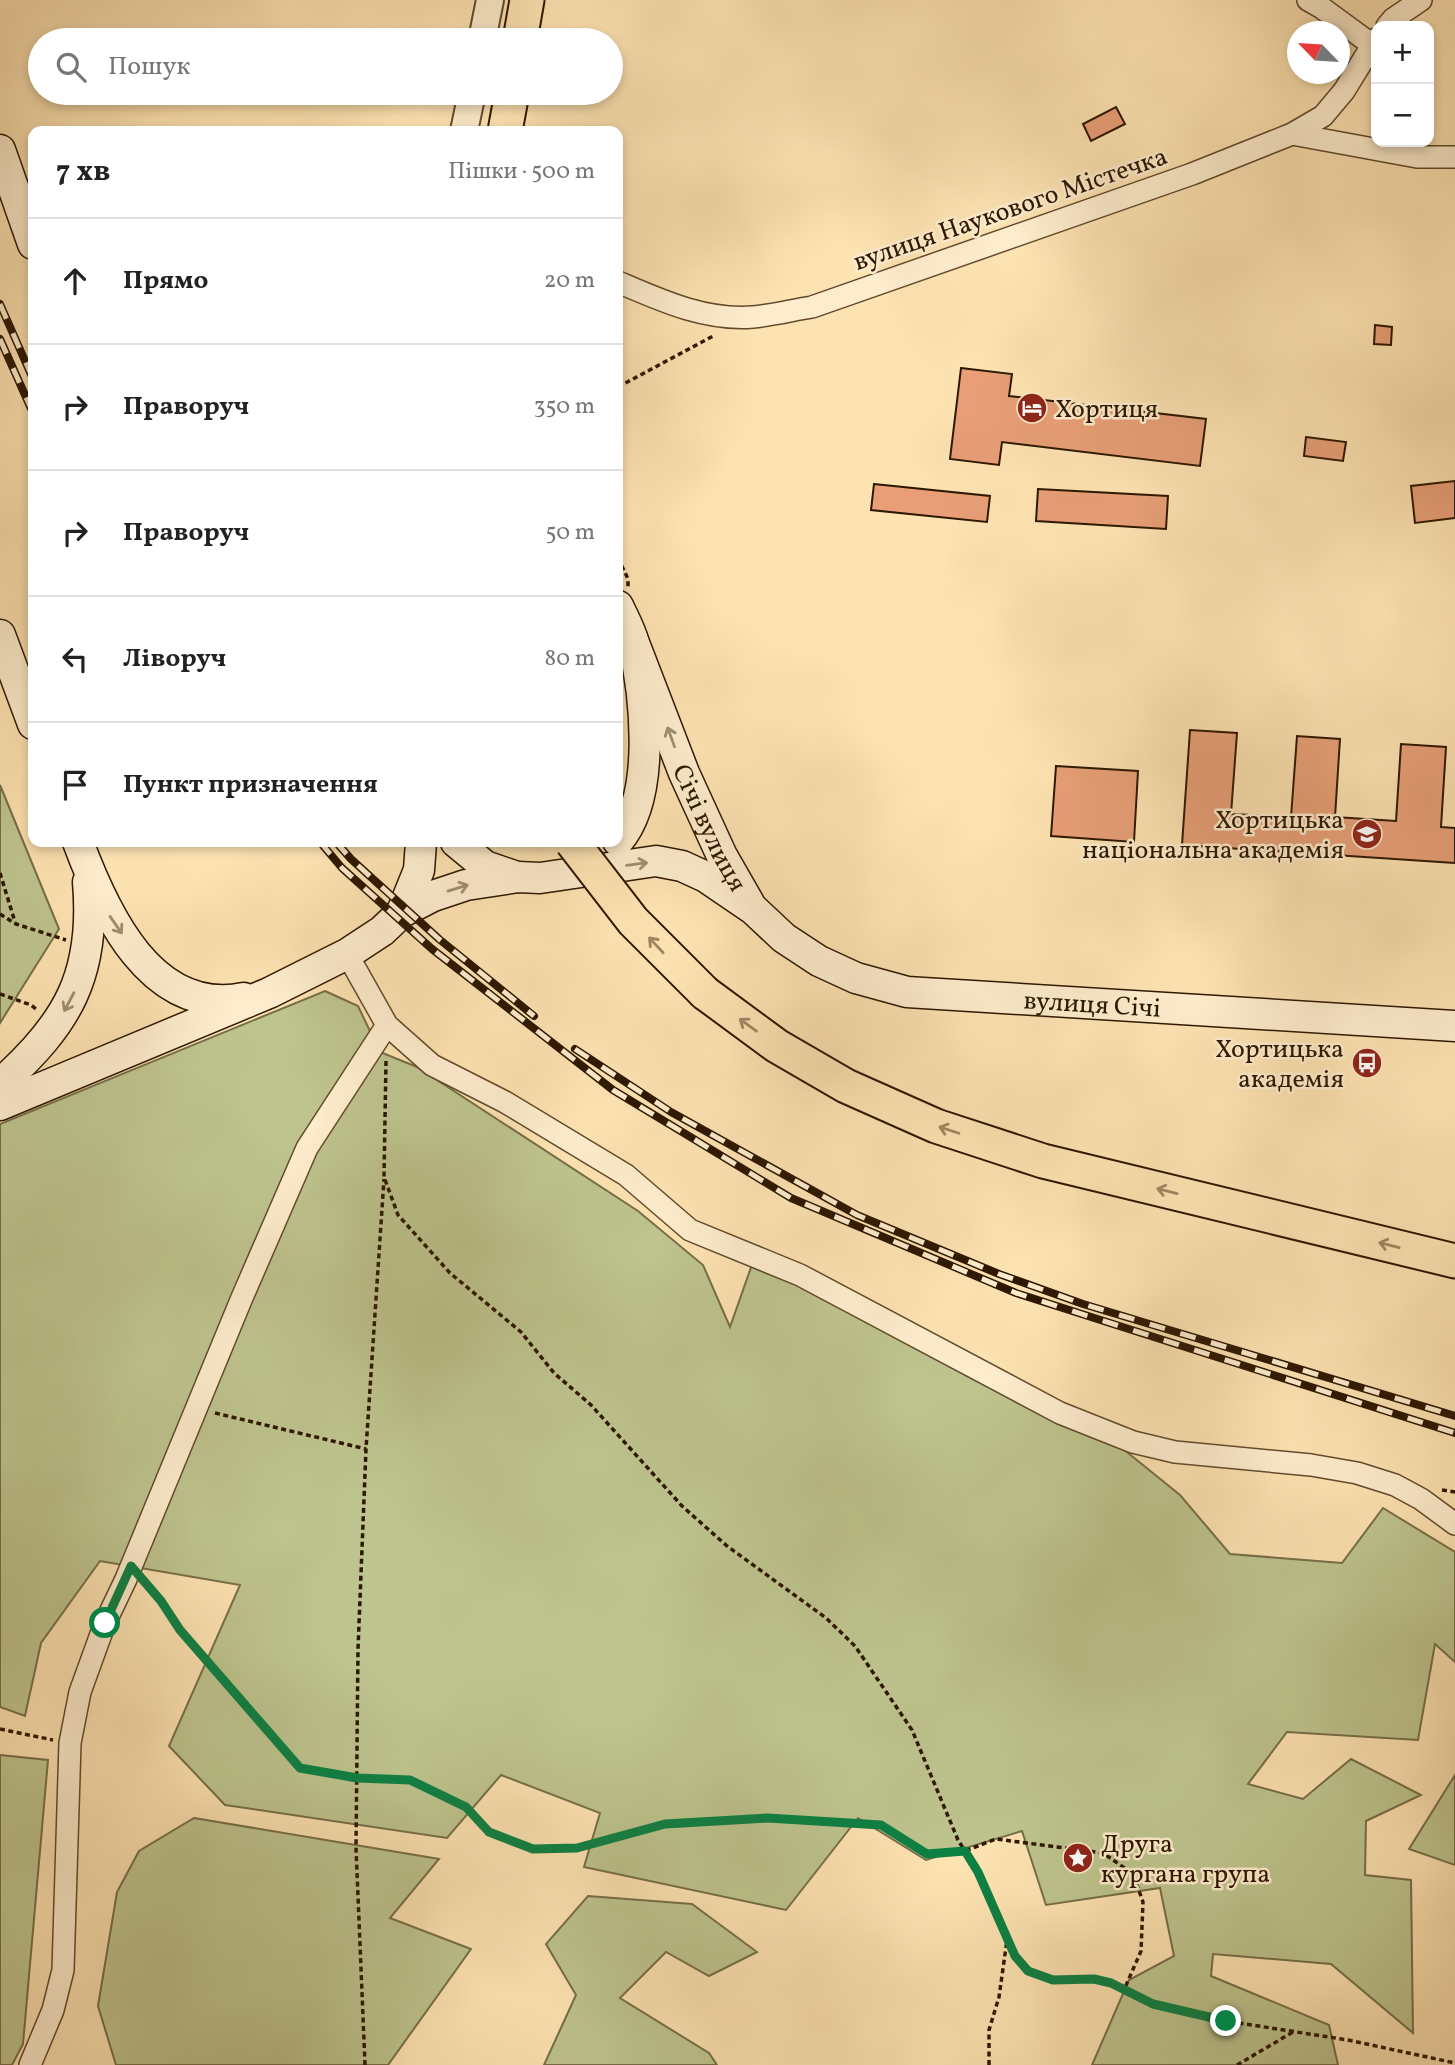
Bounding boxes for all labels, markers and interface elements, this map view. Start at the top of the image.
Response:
north arrow [1287,21,1350,84]
map controls [1371,21,1434,147]
button: + [1371,21,1434,84]
search box [28,28,623,105]
icon: search [52,48,90,86]
text: Пошук [108,49,190,85]
button: − [1371,84,1434,147]
street label: вулиця Наукового Містечка [849,139,1173,281]
text: 7 хв [56,151,111,193]
text: Пішки · 500 m [448,156,595,188]
icon: ahead [56,262,94,300]
text: Прямо [123,263,208,299]
text: 20 m [544,265,595,297]
icon: right [56,388,94,426]
text: Праворуч [123,389,249,425]
text: 350 m [534,391,595,423]
hotel icon: Хортиця [1015,391,1049,425]
place label: Хортиця [1055,392,1158,428]
icon: right [56,514,94,552]
text: Праворуч [123,515,249,551]
text: 50 m [546,517,595,549]
icon: left [56,640,94,678]
text: Ліворуч [123,641,226,677]
text: 80 m [545,643,595,675]
one-way arrow [664,727,676,749]
street label: Січі вулиця [662,759,755,899]
icon: arrive [56,766,94,804]
text: Пункт призначення [123,767,378,803]
place label: Хортицька національна академія [1082,803,1344,869]
school or university icon: Хортицька національна академія [1350,817,1384,851]
one-way arrow [625,857,648,870]
one-way arrow [447,881,469,894]
one-way arrow [109,915,123,934]
one-way arrow [648,936,664,954]
street label: вулиця Січі [1023,983,1162,1028]
one-way arrow [62,992,76,1012]
one-way arrow [739,1018,758,1032]
place label: Хортицька академія [1215,1032,1344,1098]
bus stop icon: Хортицька академія [1350,1046,1384,1080]
one-way arrow [938,1123,960,1135]
one-way arrow [1157,1184,1179,1197]
one-way arrow [1378,1237,1401,1251]
route start [89,1607,120,1638]
place label: Друга кургана група [1101,1827,1270,1893]
place icon: Друга кургана група [1061,1841,1095,1875]
route end [1210,2005,1241,2036]

